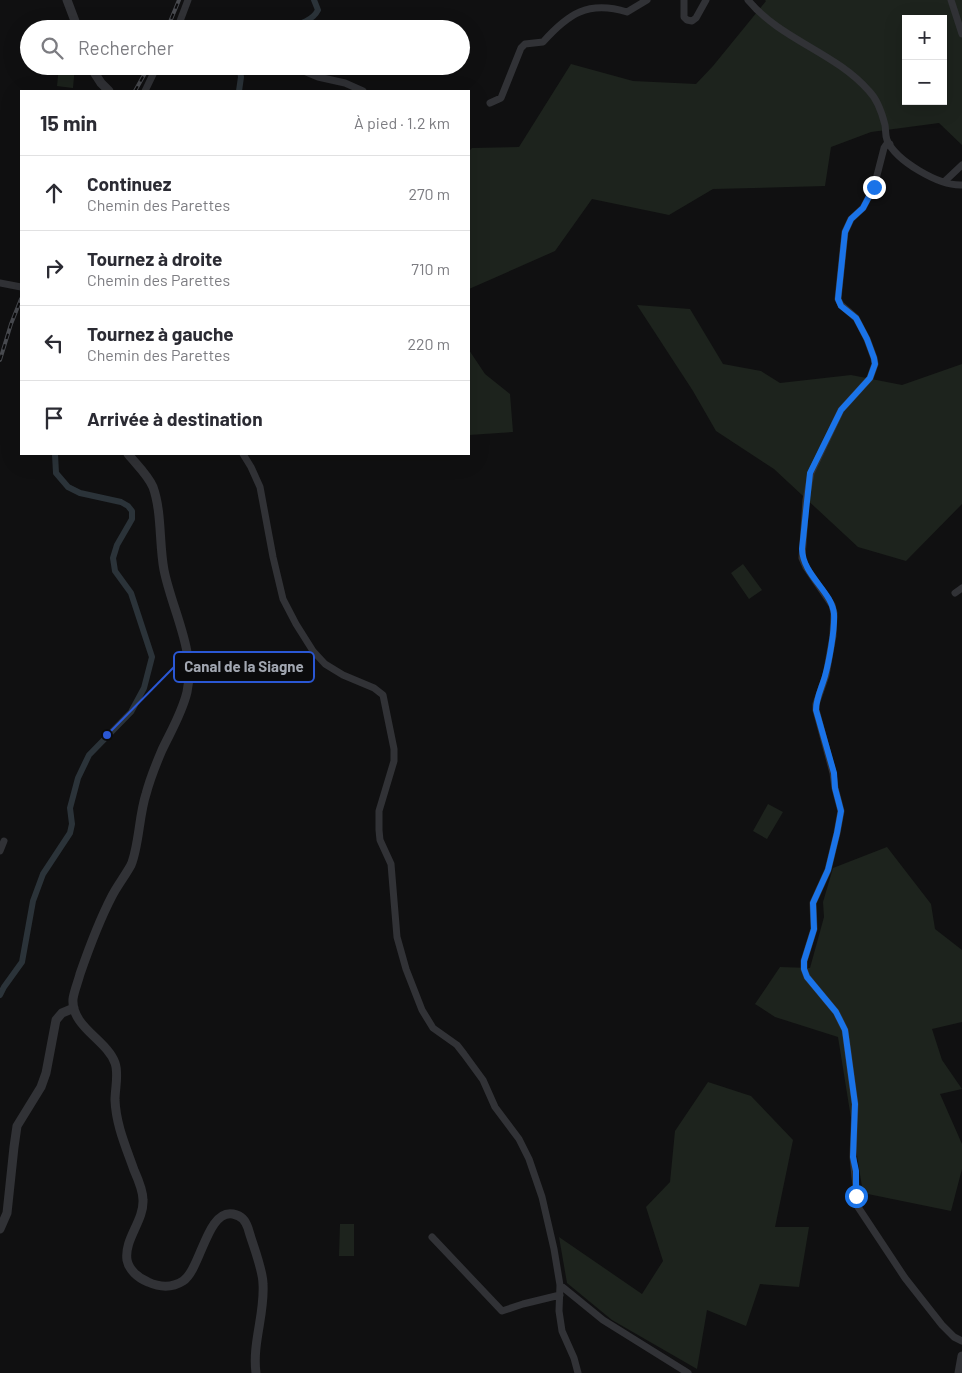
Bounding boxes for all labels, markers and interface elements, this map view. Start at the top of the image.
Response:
map controls [902,15,947,105]
button: + [902,15,947,60]
search box [20,20,470,75]
icon: search [38,34,66,62]
text: Rechercher [78,36,174,59]
button: − [902,60,947,105]
text: 15 min [40,110,97,135]
text: À pied · 1.2 km [354,113,450,132]
text: Continuez [87,172,171,195]
route end [863,176,886,199]
icon: ahead [40,179,68,207]
text: 270 m [408,184,450,203]
text: Chemin des Parettes [87,195,230,214]
text: Tournez à droite [87,247,223,270]
icon: right [40,254,68,282]
text: 710 m [411,259,450,278]
text: Chemin des Parettes [87,270,230,289]
text: Tournez à gauche [87,322,234,345]
icon: left [40,329,68,357]
text: 220 m [407,334,450,353]
text: Chemin des Parettes [87,345,230,364]
icon: arrive [40,404,68,432]
text: Arrivée à destination [87,407,263,430]
callout: Canal de la Siagne [174,652,314,682]
text: Canal de la Siagne [184,657,304,675]
route start [845,1185,868,1208]

